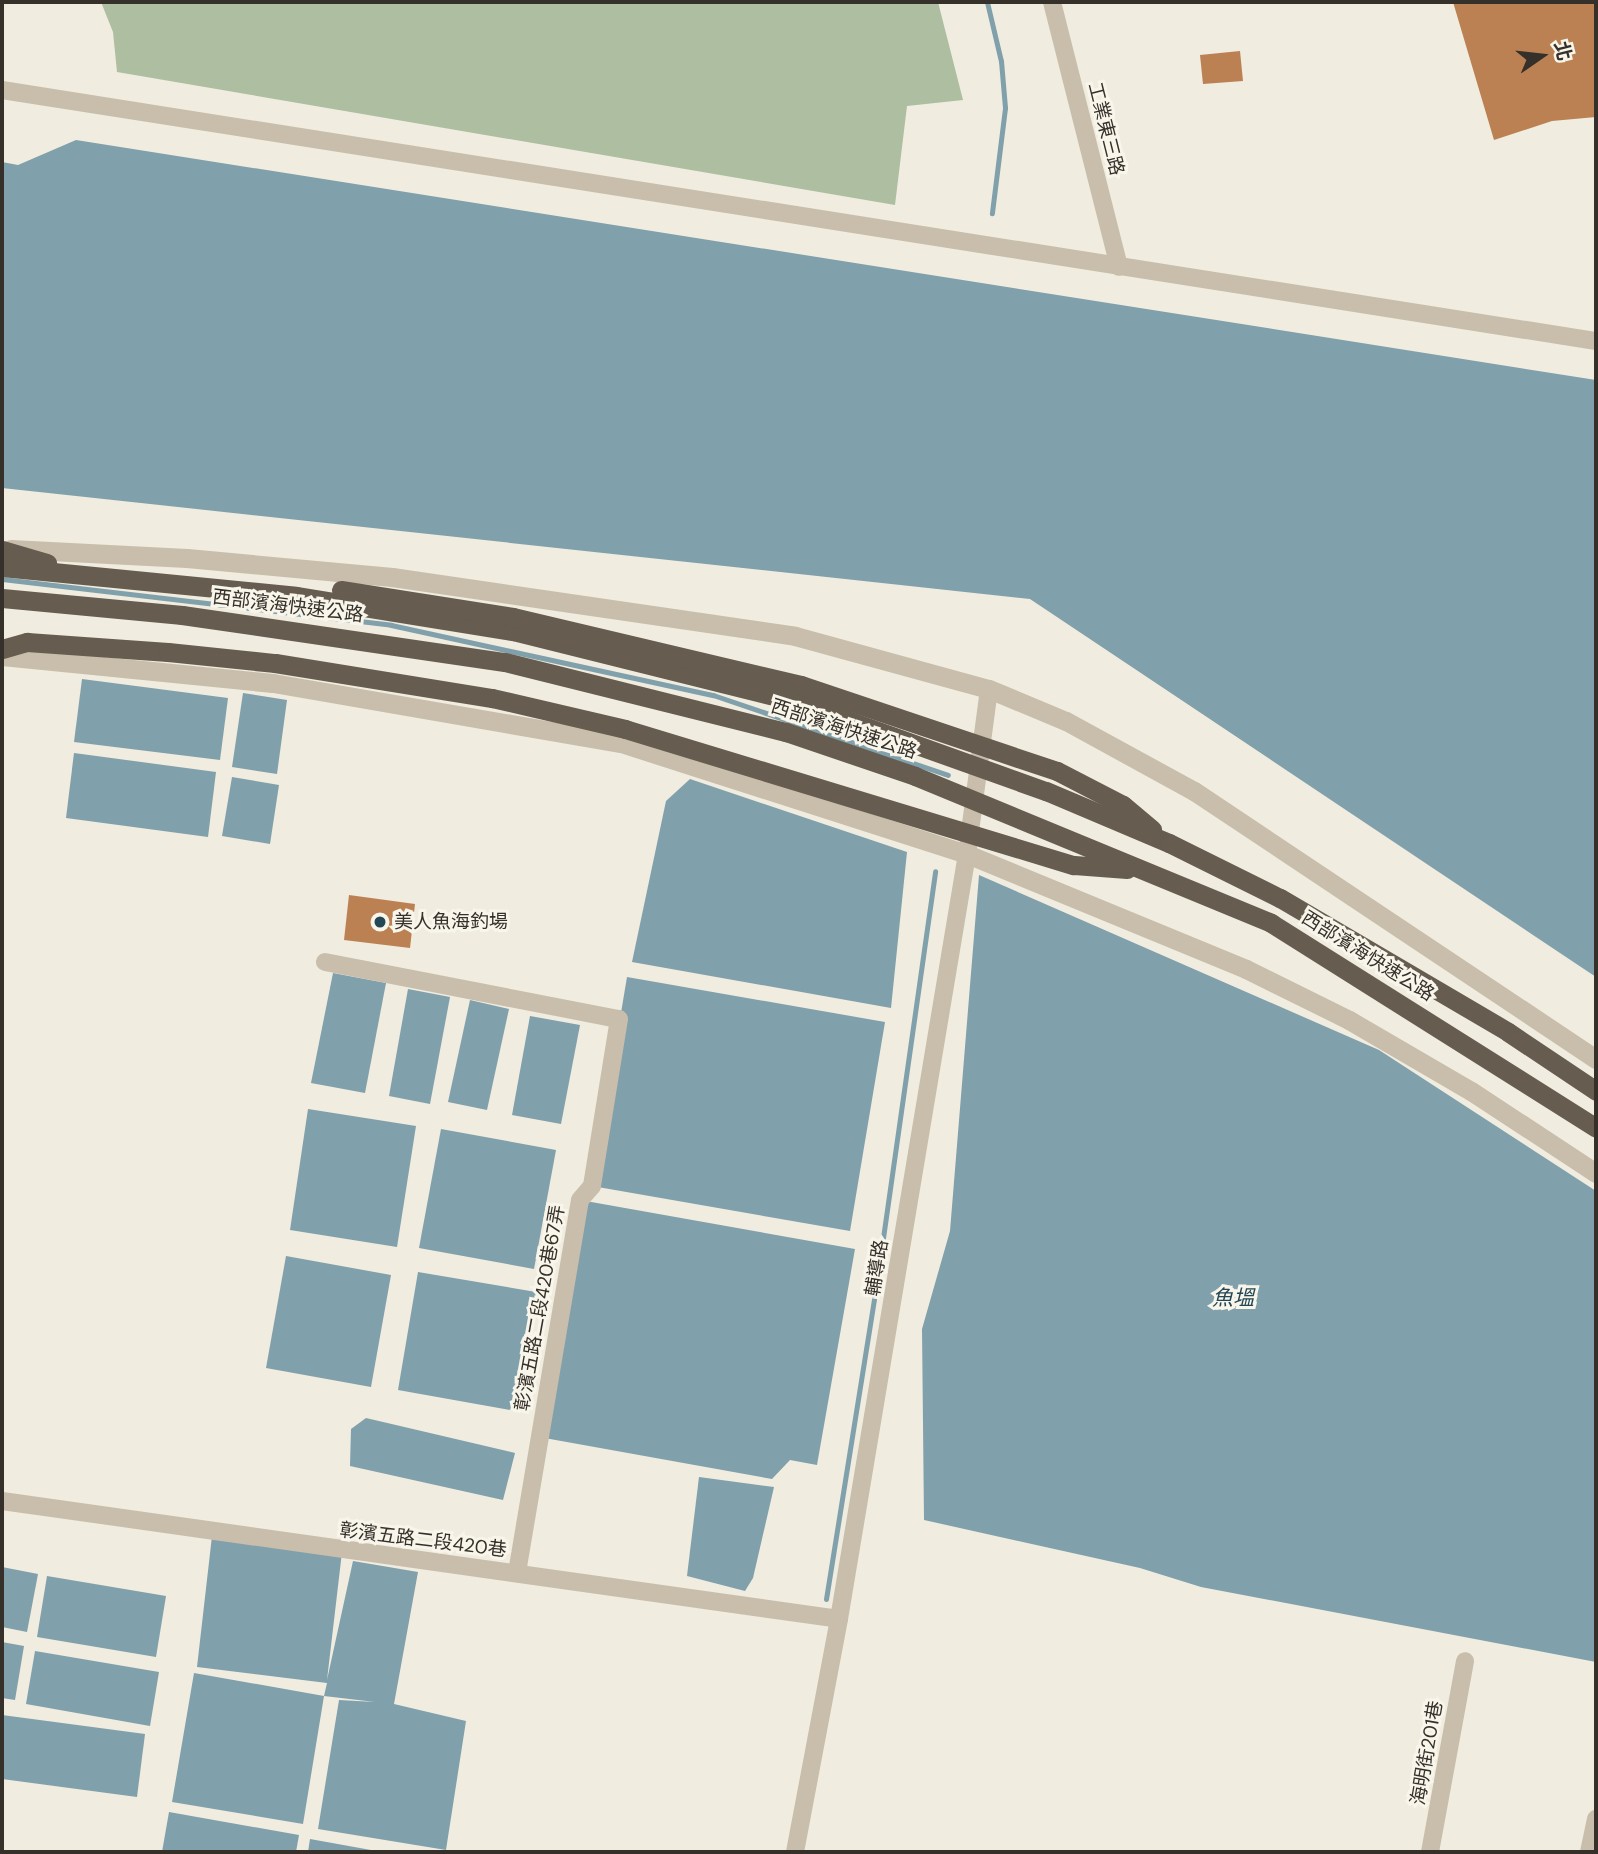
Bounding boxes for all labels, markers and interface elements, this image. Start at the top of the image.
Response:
north arrow [1507,21,1577,91]
text: 北 [1548,39,1577,63]
street label: 工業東三路 [1083,80,1129,178]
street label: 西部濱海快速公路 [211,585,365,627]
street label: 西部濱海快速公路 [768,695,920,763]
street label: 西部濱海快速公路 [1298,906,1438,1006]
place label: 美人魚海釣場 [394,911,508,933]
marker: 美人魚海釣場 [372,914,388,930]
street label: 彰濱五路二段420巷67弄 [511,1203,569,1413]
street label: 輔導路 [861,1238,893,1298]
water label: 魚塭 [1212,1285,1254,1311]
street label: 彰濱五路二段420巷 [338,1518,508,1562]
street label: 海明街201巷 [1407,1699,1447,1807]

